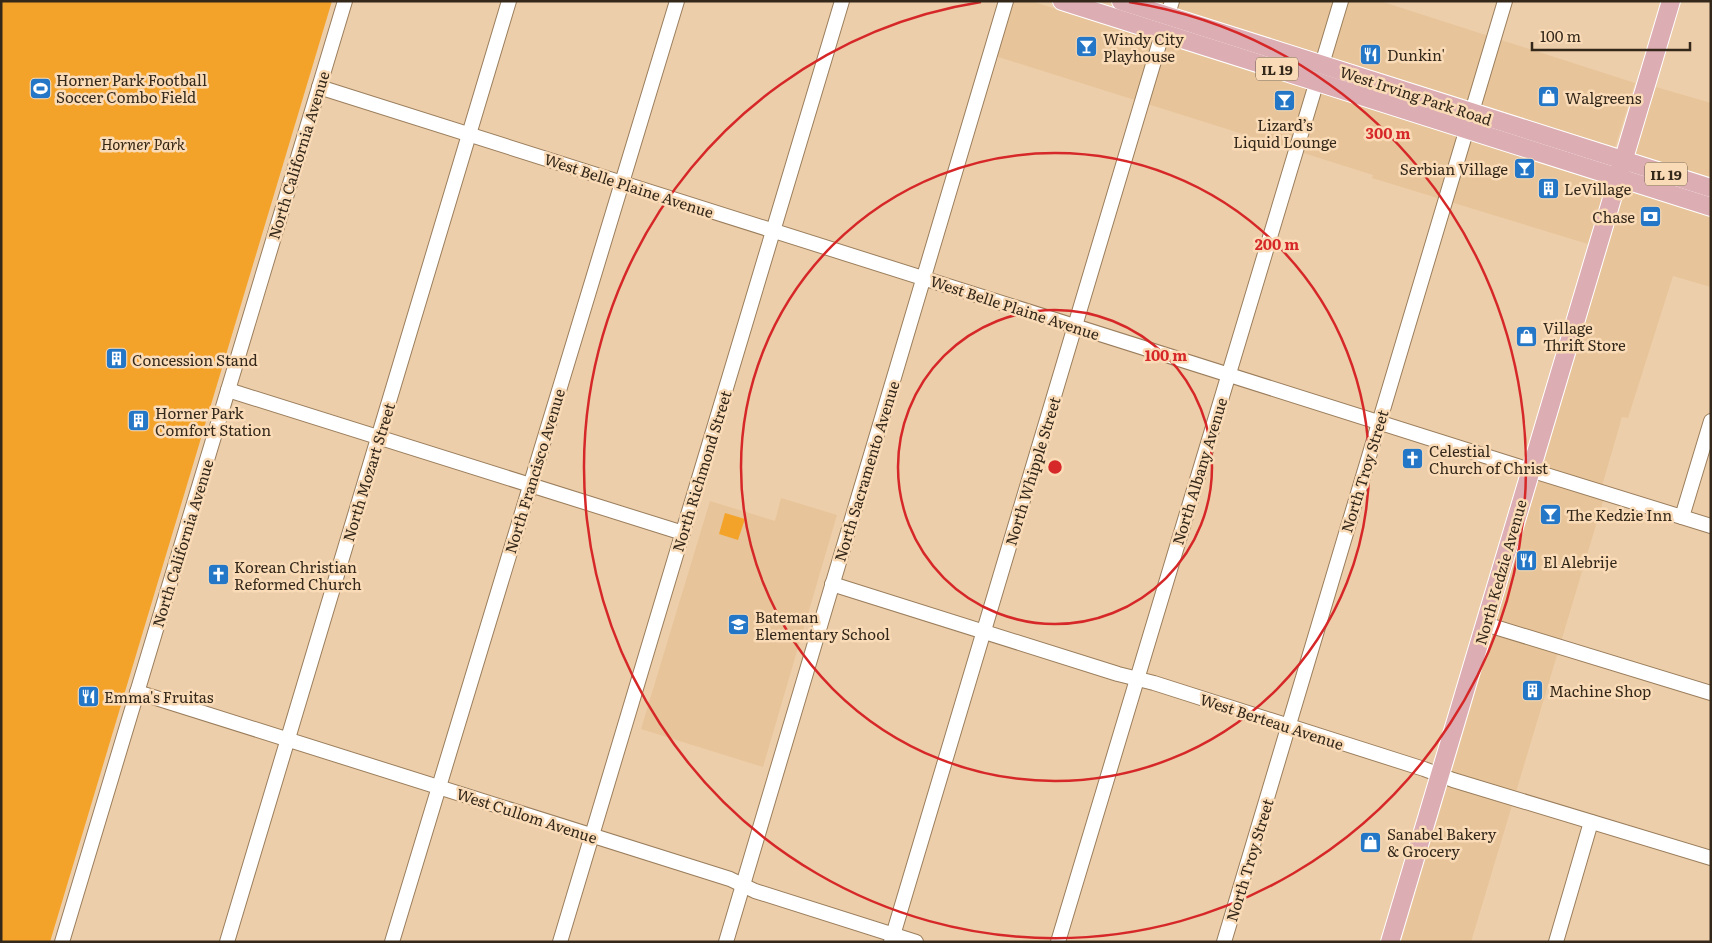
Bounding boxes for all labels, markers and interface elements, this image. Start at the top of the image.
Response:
scale bar [1532,20,1690,52]
text: 100 m [1540,24,1581,47]
place label: Windy City Playhouse [1103,27,1184,67]
bar icon: Windy City Playhouse [1075,35,1099,59]
restaurant icon: Dunkin' [1359,42,1383,66]
place label: Dunkin' [1387,43,1445,66]
road number: IL 19 [1256,58,1298,80]
street label: West Irving Park Road [1337,59,1495,131]
place label: Horner Park Football Soccer Combo Field [56,68,207,108]
street label: North California Avenue [261,68,335,242]
sports icon: Horner Park Football Soccer Combo Field [28,76,52,100]
shop icon: Walgreens [1537,85,1561,109]
place label: Walgreens [1565,86,1642,109]
bar icon: Lizard’s Liquid Lounge [1273,89,1297,113]
place label: Lizard’s Liquid Lounge [1233,113,1337,153]
text: 300 m [1366,121,1410,144]
park label: Horner Park [101,132,186,155]
street label: West Belle Plaine Avenue [541,147,717,223]
bar icon: Serbian Village [1512,156,1536,180]
place label: Serbian Village [1400,157,1508,180]
road number: IL 19 [1645,162,1687,185]
building icon: LeVillage [1536,176,1560,200]
place label: LeVillage [1564,177,1631,200]
bank icon: Chase [1639,204,1663,228]
place label: Chase [1592,205,1635,228]
text: 200 m [1255,232,1299,255]
street label: West Belle Plaine Avenue [927,269,1103,345]
place label: Village Thrift Store [1543,316,1626,356]
shop icon: Village Thrift Store [1515,324,1539,348]
text: 100 m [1145,343,1187,366]
building icon: Concession Stand [104,347,128,371]
place label: Concession Stand [132,348,258,371]
street label: North Sacramento Avenue [828,378,905,564]
street label: North Francisco Avenue [498,385,570,556]
street label: North Richmond Street [666,388,736,554]
street label: North Whipple Street [998,394,1066,548]
street label: North Albany Avenue [1166,394,1232,548]
street label: North Mozart Street [336,400,400,544]
place label: Horner Park Comfort Station [155,401,271,441]
street label: North Troy Street [1334,407,1394,535]
building icon: Horner Park Comfort Station [127,409,151,433]
place label: Celestial Church of Christ [1429,439,1548,479]
church icon: Celestial Church of Christ [1401,447,1425,471]
street label: North California Avenue [145,456,219,630]
centre of rings [1046,458,1064,476]
street label: North Kedzie Avenue [1468,496,1532,647]
bar icon: The Kedzie Inn [1538,502,1562,526]
place label: The Kedzie Inn [1566,503,1672,526]
restaurant icon: El Alebrije [1515,549,1539,573]
place label: El Alebrije [1543,550,1617,573]
place label: Korean Christian Reformed Church [234,555,362,595]
church icon: Korean Christian Reformed Church [206,563,230,587]
place label: Bateman Elementary School [755,605,890,645]
school or university icon: Bateman Elementary School [727,613,751,637]
building icon: Machine Shop [1521,678,1545,702]
place label: Machine Shop [1549,679,1651,702]
restaurant icon: Emma's Fruitas [76,684,100,708]
place label: Emma's Fruitas [104,685,214,708]
street label: West Berteau Avenue [1197,687,1347,755]
street label: West Cullom Avenue [454,781,601,849]
street label: North Troy Street [1219,796,1279,924]
place label: Sanabel Bakery & Grocery [1387,822,1497,862]
shop icon: Sanabel Bakery & Grocery [1359,830,1383,854]

